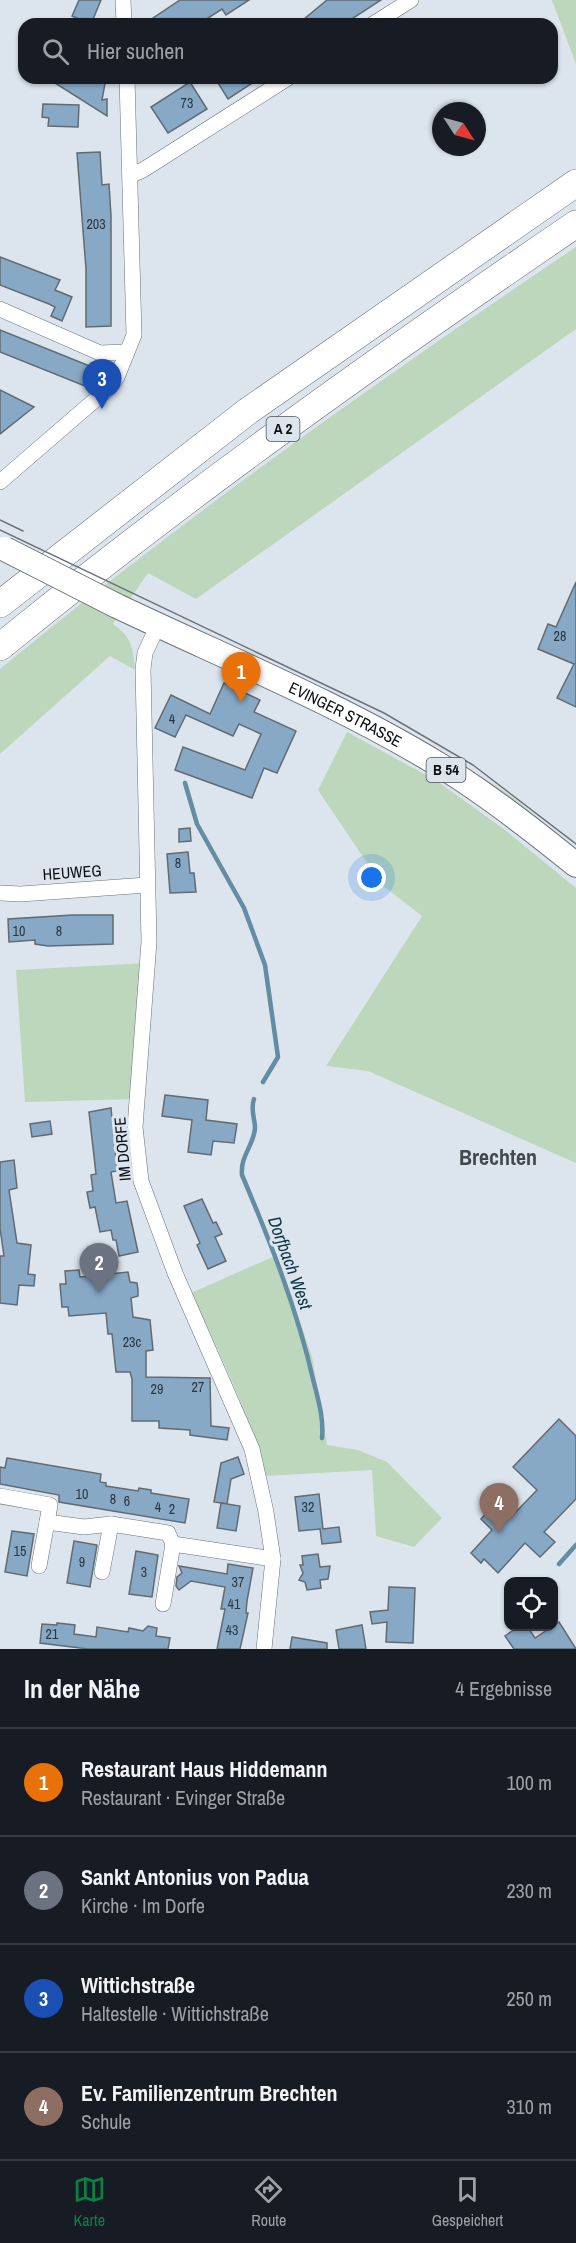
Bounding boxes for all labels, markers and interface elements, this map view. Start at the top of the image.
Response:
search box [18,18,558,84]
icon: search [39,35,72,68]
text: Hier suchen [87,36,184,66]
house number: 73 [181,94,193,112]
north arrow [432,102,486,156]
house number: 203 [86,215,106,233]
pin: 3 [82,360,122,409]
road number: A 2 [266,417,300,441]
house number: 28 [554,627,566,645]
pin: 1 [222,652,260,702]
street label: EVINGER STRASSE [285,676,406,752]
house number: 4 [169,710,176,728]
road number: B 54 [426,758,466,782]
house number: 8 [175,854,181,872]
street label: HEUWEG [42,859,102,885]
your location [357,863,386,892]
house number: 10 [13,922,25,940]
house number: 8 [56,922,62,940]
street label: IM DORFE [108,1116,136,1182]
district label: Brechten [459,1142,537,1172]
water label: Dorfbach West [262,1213,319,1314]
pin: 2 [80,1244,118,1293]
house number: 23c [123,1333,142,1351]
house number: 27 [192,1378,204,1396]
house number: 29 [151,1380,163,1398]
pin: 4 [480,1484,518,1533]
house number: 10 [76,1485,88,1503]
house number: 8 [110,1490,116,1508]
house number: 6 [124,1492,130,1510]
house number: 4 [155,1498,162,1516]
house number: 32 [302,1498,314,1516]
house number: 2 [169,1500,175,1518]
house number: 15 [14,1542,26,1560]
house number: 9 [79,1553,85,1571]
house number: 3 [141,1563,147,1581]
house number: 37 [232,1573,244,1591]
map controls [504,1577,558,1631]
button: locate [504,1577,558,1631]
house number: 41 [228,1595,241,1613]
house number: 43 [226,1621,238,1639]
house number: 21 [46,1625,59,1643]
text: In der Nähe [24,1671,140,1706]
text: 4 Ergebnisse [455,1675,552,1702]
text: Restaurant Haus Hiddemann [81,1754,328,1784]
text: 1 [39,1769,48,1796]
text: 100 m [506,1769,552,1796]
text: Restaurant · Evinger Straße [81,1784,285,1811]
text: Sankt Antonius von Padua [81,1862,309,1892]
text: 2 [39,1877,48,1904]
text: 230 m [506,1877,552,1904]
text: Kirche · Im Dorfe [81,1892,205,1919]
text: Wittichstraße [81,1970,195,2000]
text: 3 [39,1985,48,2012]
text: 250 m [506,1985,552,2012]
text: Haltestelle · Wittichstraße [81,2000,269,2027]
text: Ev. Familienzentrum Brechten [81,2078,337,2108]
text: 4 [39,2093,48,2120]
text: 310 m [506,2093,552,2120]
text: Schule [81,2108,131,2135]
tab: Karte [73,2173,106,2231]
tab: Route [251,2173,286,2231]
tab: Gespeichert [432,2173,503,2231]

